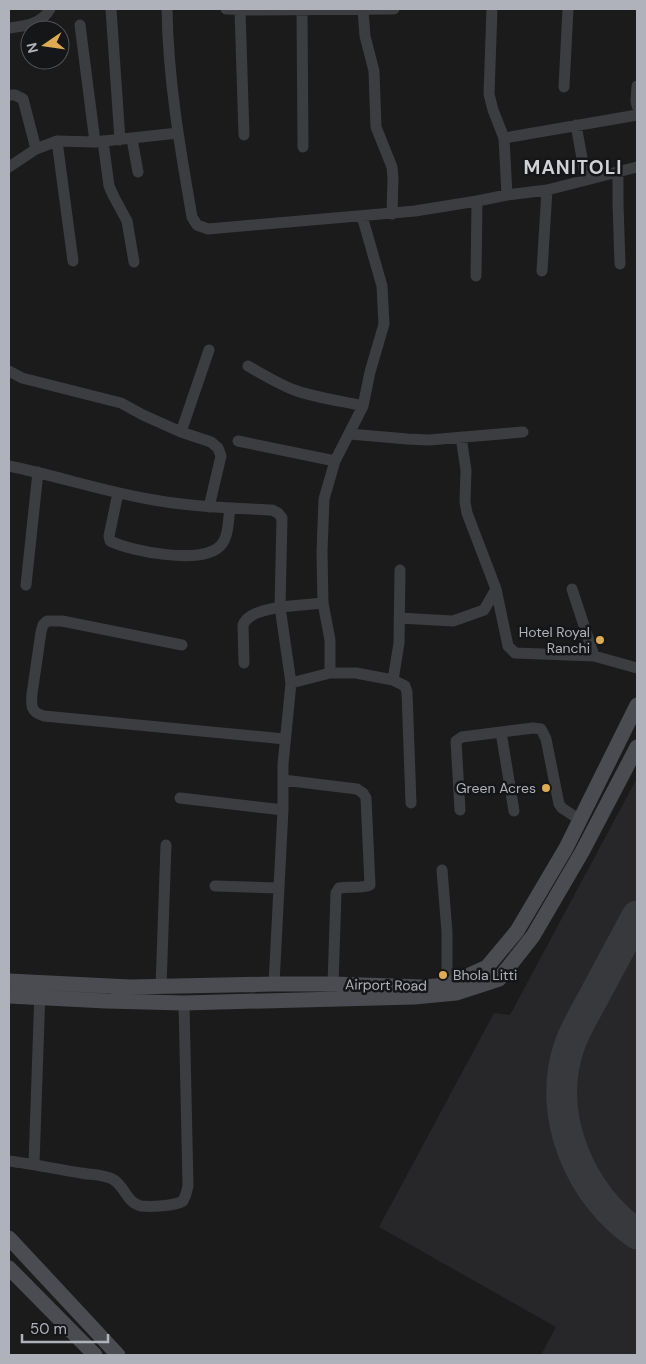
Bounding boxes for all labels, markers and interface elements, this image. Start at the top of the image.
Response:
north arrow [20,20,70,70]
text: N [22,41,42,55]
district label: MANITOLI [524,155,622,180]
place label: Hotel Royal Ranchi [519,623,590,657]
marker: Hotel Royal Ranchi [594,634,606,646]
place label: Green Acres [456,779,536,797]
marker: Green Acres [540,782,552,794]
place label: Bhola Litti [453,966,517,984]
marker: Bhola Litti [437,969,449,981]
street label: Airport Road [345,975,427,995]
scale bar [22,1312,109,1344]
text: 50 m [30,1319,67,1339]

